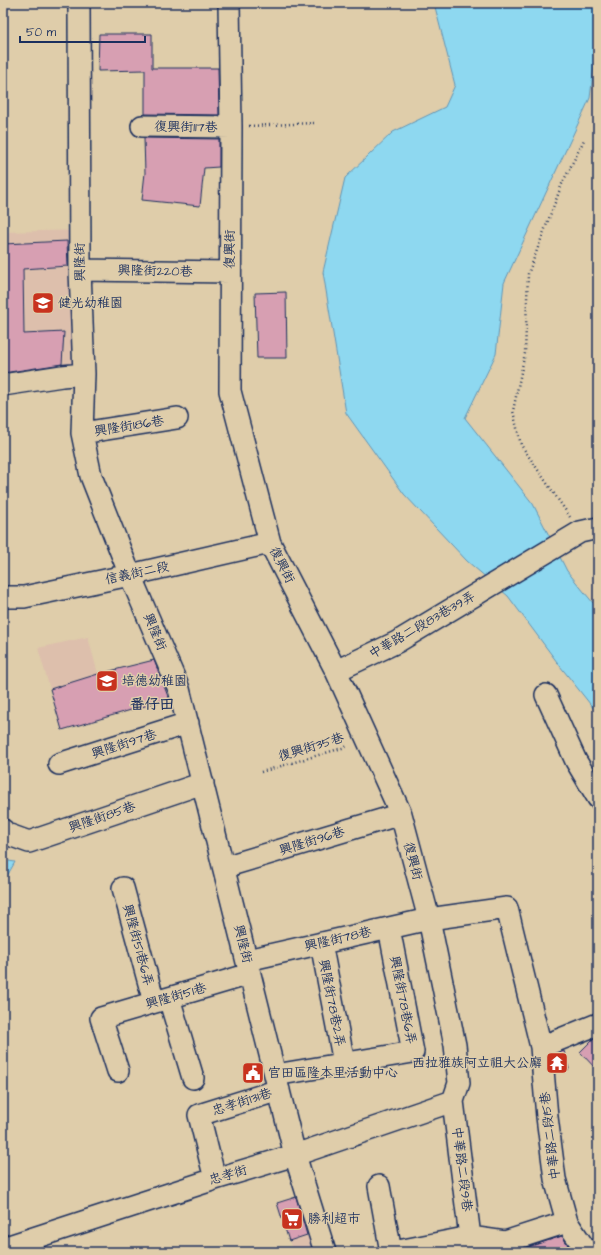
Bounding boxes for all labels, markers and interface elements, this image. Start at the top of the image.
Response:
scale bar [20,18,145,44]
text: 50 m [26,24,57,41]
street label: 復興街117巷 [154,117,218,137]
street label: 復興街 [221,229,239,269]
street label: 興隆街 [71,242,89,282]
street label: 興隆街220巷 [117,261,193,281]
school or university icon: 健光幼稚園 [30,290,56,316]
place label: 健光幼稚園 [58,294,123,312]
street label: 興隆街186巷 [93,412,165,440]
street label: 復興街 [265,544,299,586]
street label: 信義街二段 [103,557,171,589]
street label: 中華路二段83巷39弄 [366,587,478,663]
street label: 興隆街 [139,611,171,653]
school or university icon: 培德幼稚園 [94,668,120,694]
place label: 培德幼稚園 [122,672,187,690]
district label: 番仔田 [129,694,175,715]
street label: 興隆街97巷 [89,725,159,763]
street label: 復興街35巷 [276,728,346,766]
street label: 興隆街85巷 [66,797,138,837]
street label: 興隆街96巷 [277,823,347,859]
street label: 復興街 [399,840,427,882]
street label: 興隆街51巷6弄 [118,902,158,988]
street label: 興隆街 [230,923,256,965]
street label: 興隆街78巷 [303,923,373,955]
street label: 興隆街78巷6弄 [386,954,420,1046]
street label: 興隆街78巷2弄 [315,958,349,1048]
street label: 興隆街51巷 [143,979,209,1013]
temple icon: 西拉雅族阿立祖大公廨 [544,1050,570,1076]
place label: 西拉雅族阿立祖大公廨 [412,1054,542,1072]
public building icon: 官田區隆本里活動中心 [240,1060,266,1086]
place label: 官田區隆本里活動中心 [268,1064,398,1082]
street label: 忠孝街131巷 [210,1084,274,1120]
street label: 中華路二段15巷 [536,1091,564,1181]
street label: 中華路二段9巷 [448,1126,476,1212]
street label: 忠孝街 [207,1161,249,1189]
supermarket icon: 勝利超市 [279,1206,305,1232]
place label: 勝利超市 [308,1210,360,1228]

